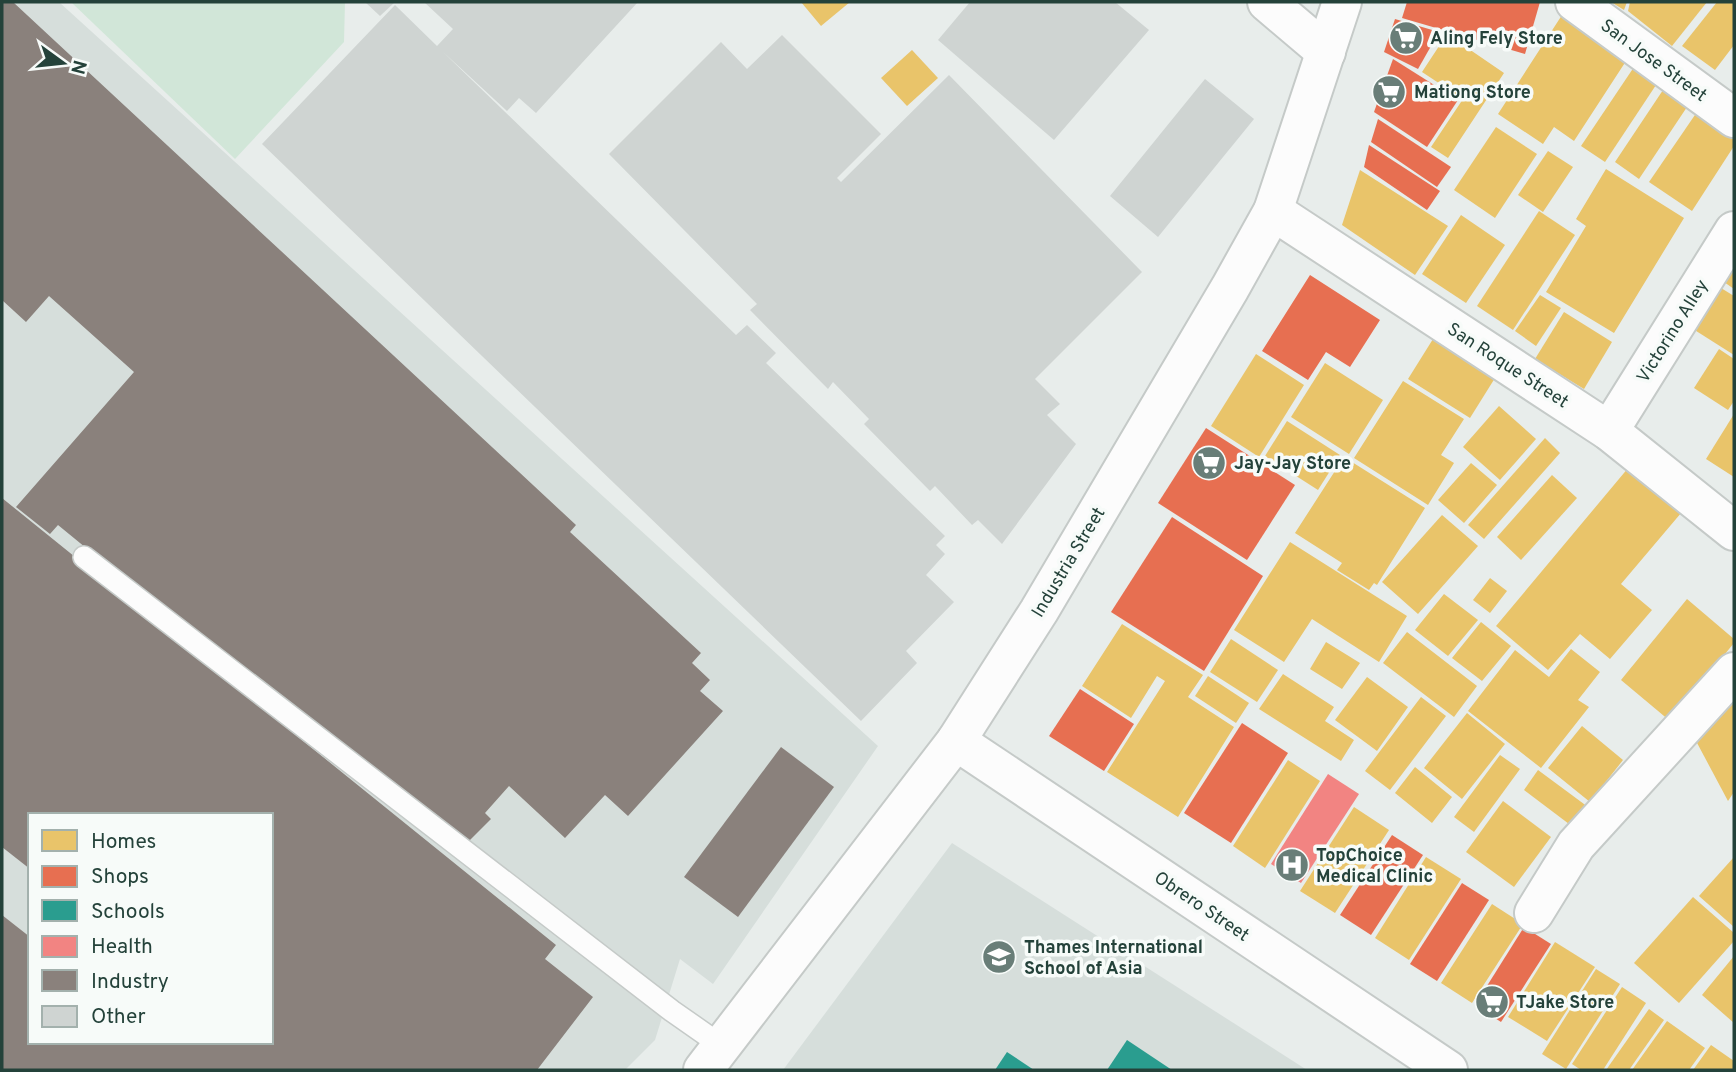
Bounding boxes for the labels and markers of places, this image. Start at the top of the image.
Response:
supermarket icon: Aling Fely Store [1387,19,1425,57]
place label: Aling Fely Store [1430,28,1563,51]
supermarket icon: Mationg Store [1370,73,1408,111]
place label: Mationg Store [1414,82,1531,105]
supermarket icon: Jay-Jay Store [1190,444,1228,482]
place label: Jay-Jay Store [1234,453,1351,476]
place label: TopChoice Medical Clinic [1316,845,1433,889]
hospital icon: TopChoice Medical Clinic [1273,846,1311,884]
place label: Thames International School of Asia [1024,937,1203,981]
school or university icon: Thames International School of Asia [980,938,1018,976]
supermarket icon: TJake Store [1473,983,1511,1021]
place label: TJake Store [1516,992,1614,1015]

